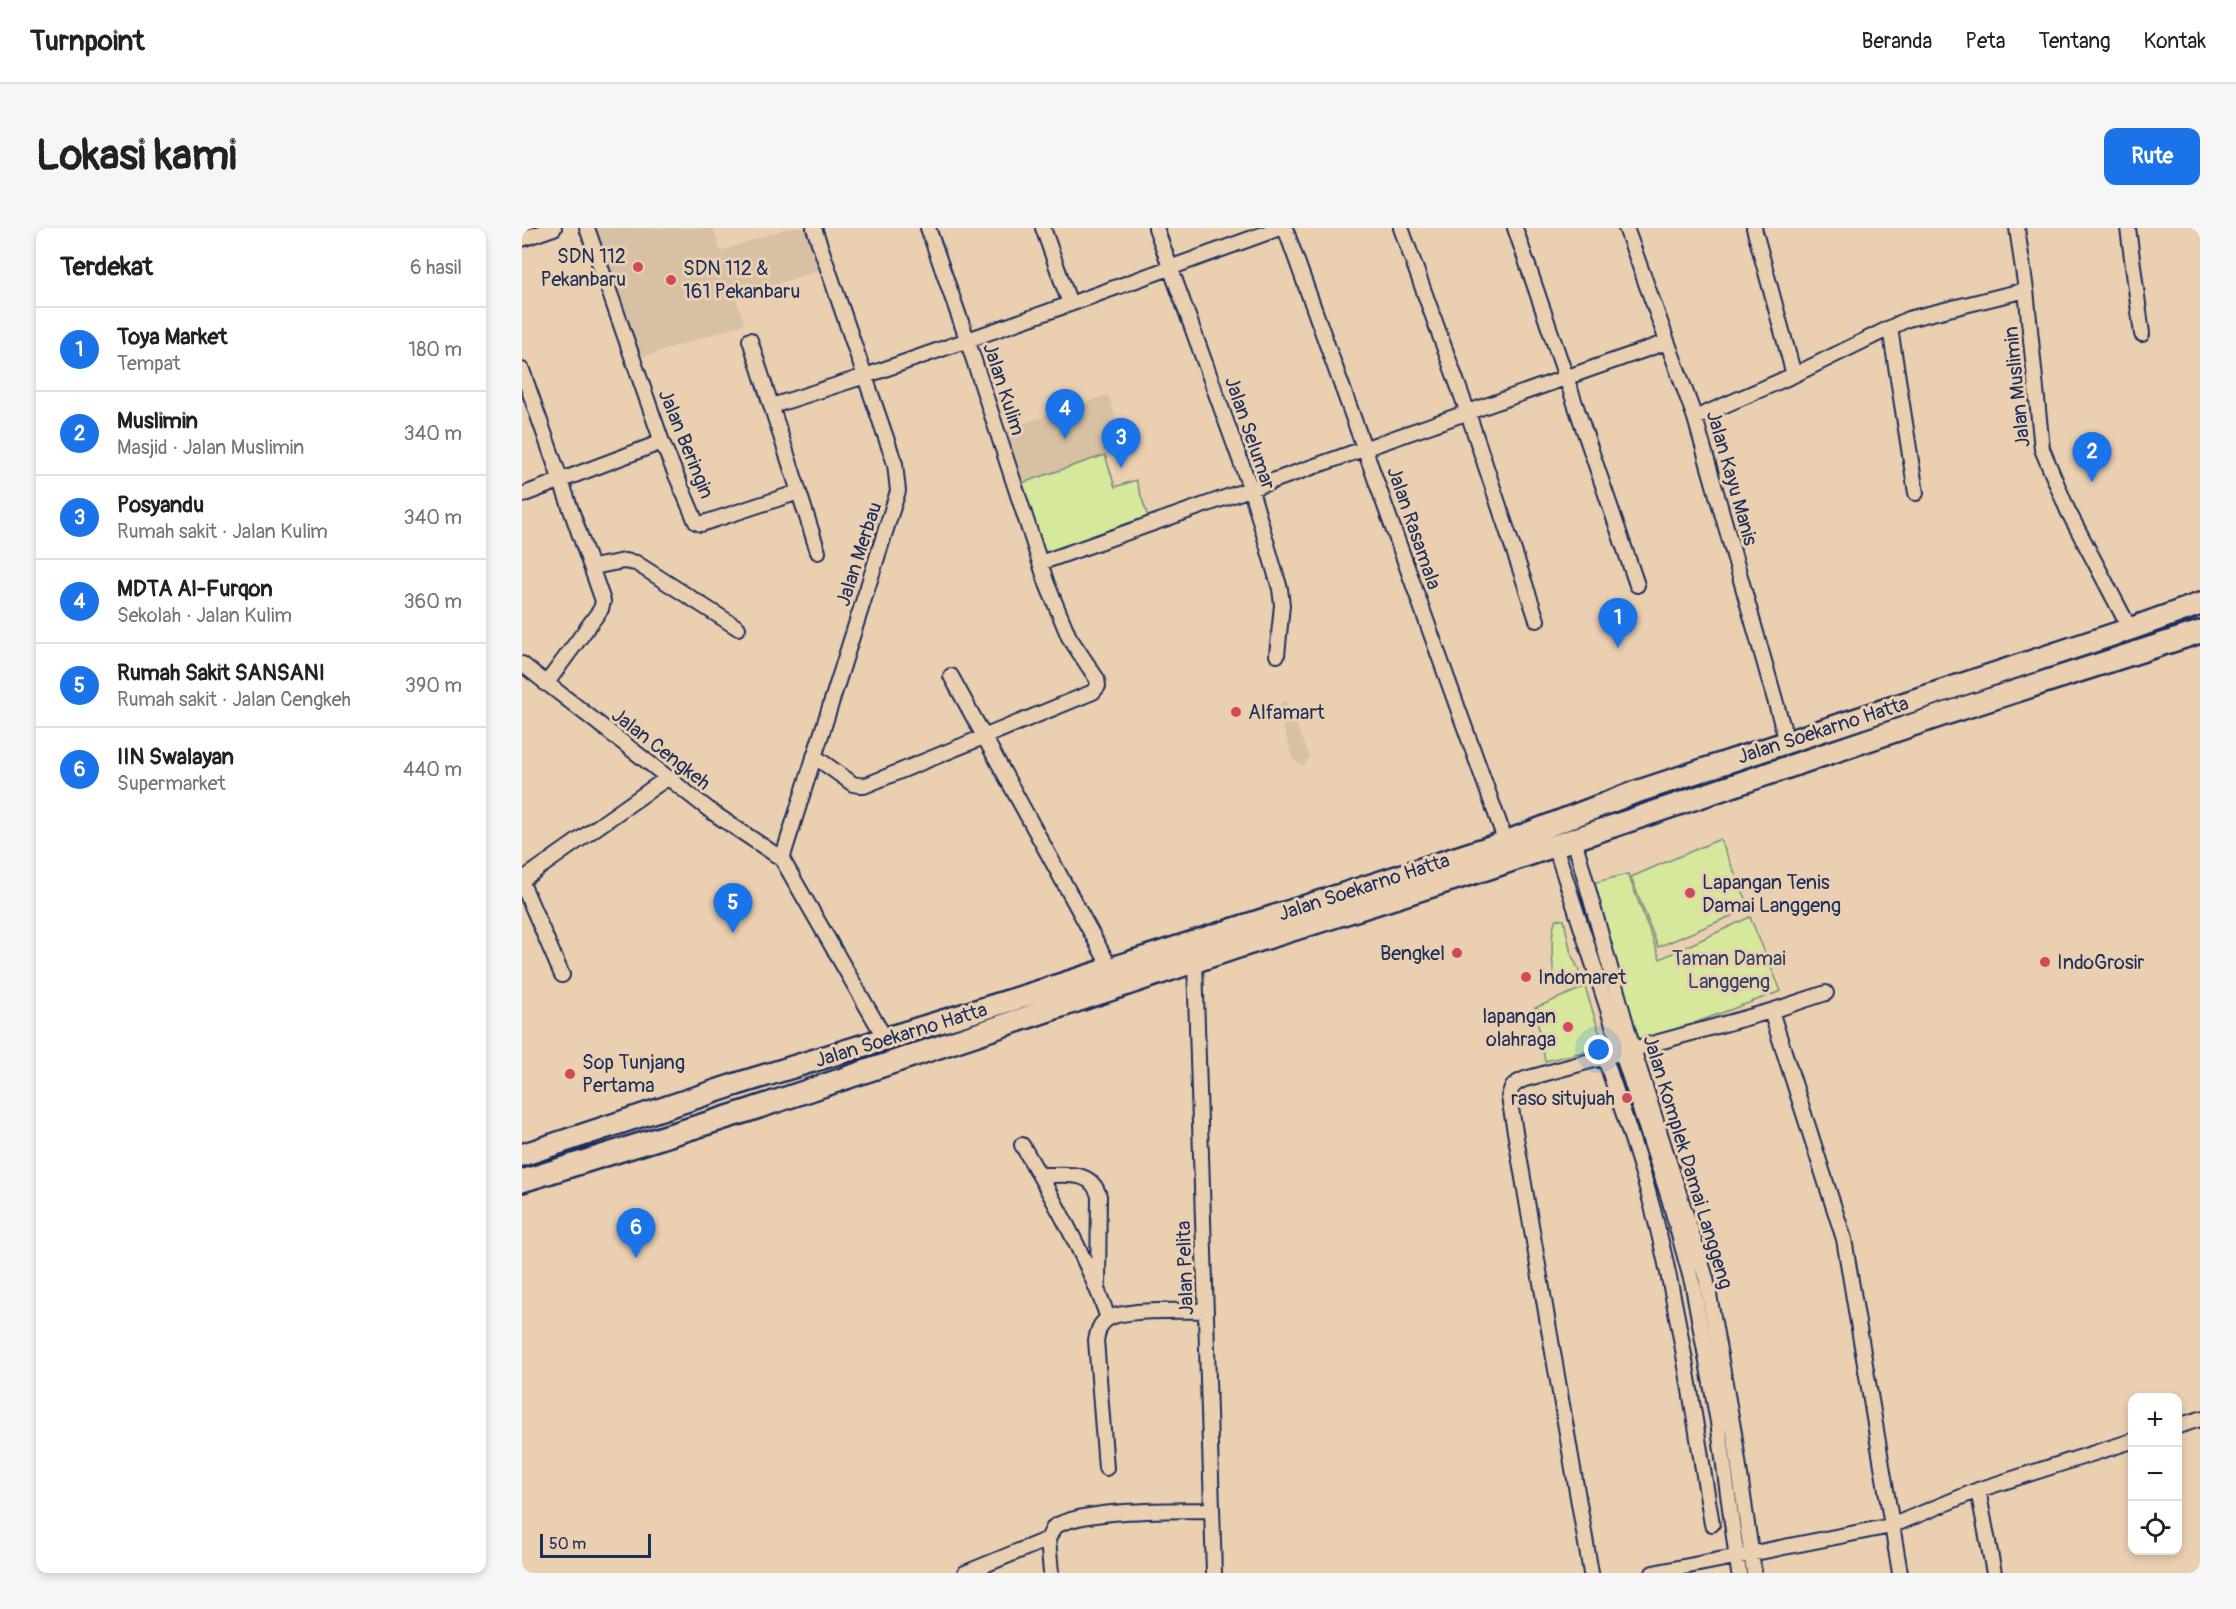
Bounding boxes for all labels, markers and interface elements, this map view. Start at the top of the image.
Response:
text: Turnpoint [30,24,144,59]
text: Beranda [1862,28,1932,55]
text: Peta [1965,28,2006,55]
text: Tentang [2039,28,2111,55]
text: Kontak [2144,28,2206,55]
button: Rute [2104,128,2200,185]
text: Lokasi kami [36,130,236,182]
place label: SDN 112 Pekanbaru [540,244,626,292]
text: Terdekat [60,251,153,283]
text: 6 hasil [410,255,462,280]
place label: SDN 112 & 161 Pekanbaru [683,256,800,304]
marker: SDN 112 Pekanbaru [631,260,645,274]
marker: SDN 112 & 161 Pekanbaru [664,273,678,287]
text: Toya Market [117,323,227,351]
street label: Jalan Muslimin [1998,325,2036,449]
text: 1 [76,337,83,362]
text: 180 m [408,337,462,362]
street label: Jalan Kulim [977,340,1031,438]
text: Tempat [117,351,181,376]
street label: Jalan Selumar [1219,373,1281,493]
street label: Jalan Beringin [653,386,719,502]
pin: 4 [1046,390,1084,439]
text: Muslimin [117,407,198,435]
street label: Jalan Kayu Manis [1701,408,1763,548]
pin: 3 [1102,418,1140,468]
text: 2 [74,421,85,446]
text: 340 m [403,421,462,446]
pin: 2 [2072,432,2112,482]
text: Masjid · Jalan Muslimin [117,435,304,460]
street label: Jalan Rasamala [1381,463,1447,593]
text: Posyandu [117,491,204,519]
street label: Jalan Merbau [830,499,888,609]
text: 3 [74,505,85,530]
text: 340 m [403,505,462,530]
text: Rumah sakit · Jalan Kulim [117,519,328,544]
text: MDTA Al-Furqon [117,575,273,603]
text: 4 [74,589,85,614]
text: 360 m [403,589,462,614]
pin: 1 [1598,598,1638,648]
text: Sekolah · Jalan Kulim [117,603,292,628]
text: Rumah Sakit SANSANI [117,659,325,687]
text: 5 [74,673,85,698]
text: 390 m [405,673,462,698]
text: Rumah sakit · Jalan Cengkeh [117,687,351,712]
street label: Jalan Soekarno Hatta [1734,691,1912,769]
place label: Alfamart [1248,700,1326,725]
street label: Jalan Cengkeh [607,703,715,795]
marker: Alfamart [1229,705,1243,719]
text: IIN Swalayan [117,743,234,771]
text: 6 [74,757,85,782]
text: 440 m [403,757,462,782]
text: Supermarket [117,771,226,796]
street label: Jalan Soekarno Hatta [1275,848,1453,926]
place label: Lapangan Tenis Damai Langgeng [1702,870,1841,918]
pin: 5 [714,884,752,933]
marker: Lapangan Tenis Damai Langgeng [1683,886,1697,900]
place label: Bengkel [1380,941,1445,966]
marker: Bengkel [1450,946,1464,960]
park label: Taman Damai Langgeng [1672,946,1786,994]
place label: IndoGrosir [2057,950,2144,975]
marker: IndoGrosir [2038,955,2052,969]
place label: Indomaret [1538,965,1627,990]
marker: Indomaret [1519,970,1533,984]
street label: Jalan Soekarno Hatta [812,997,990,1073]
place label: lapangan olahraga [1482,1004,1556,1052]
marker: lapangan olahraga [1561,1020,1575,1034]
street label: Jalan Komplek Damai Langgeng [1637,1032,1739,1292]
your location [1584,1035,1613,1064]
place label: Sop Tunjang Pertama [582,1050,685,1098]
marker: Sop Tunjang Pertama [563,1067,577,1081]
place label: raso situjuah [1511,1086,1615,1111]
marker: raso situjuah [1620,1091,1634,1105]
pin: 6 [616,1208,656,1258]
street label: Jalan Pelita [1171,1220,1199,1316]
map controls [2128,1393,2182,1555]
button: + [2128,1393,2182,1447]
button: − [2128,1447,2182,1501]
button: locate [2128,1501,2182,1555]
scale bar [540,1531,651,1558]
text: 50 m [549,1534,586,1554]

